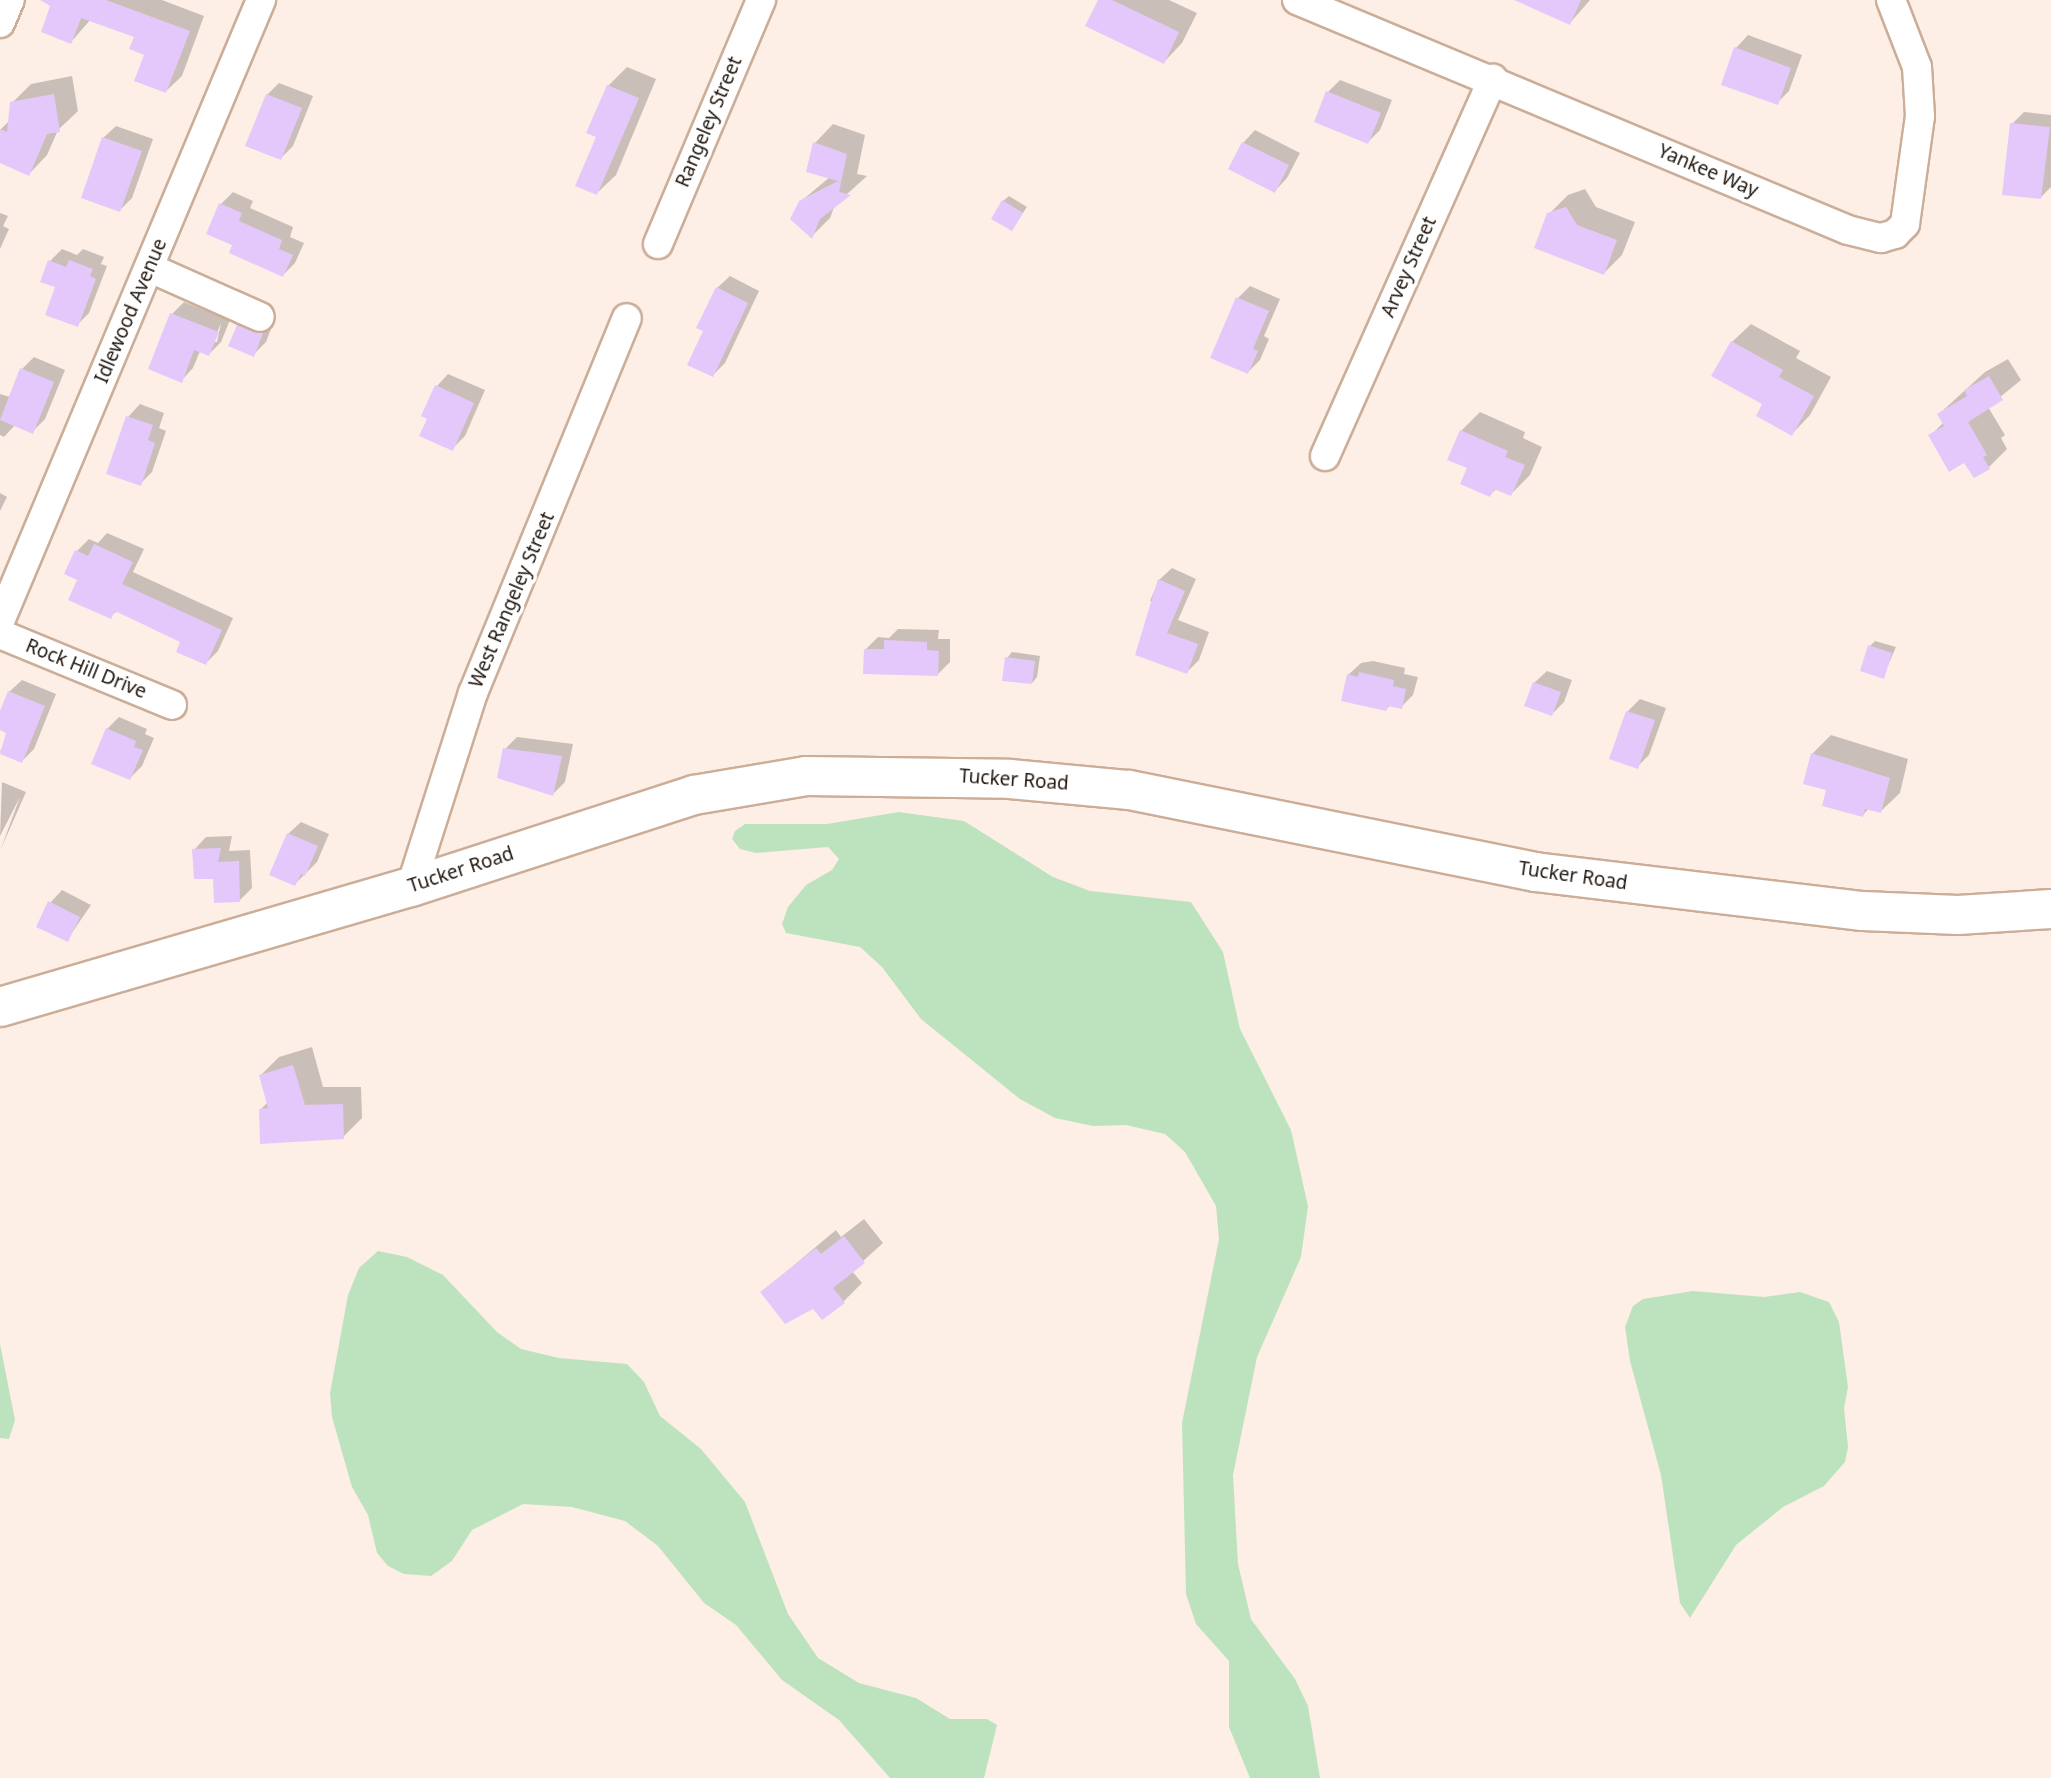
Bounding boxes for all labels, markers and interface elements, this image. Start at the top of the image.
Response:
street label: Rangeley Street [671,53,747,191]
street label: Yankee Way [1655,140,1761,202]
street label: Arvey Street [1377,213,1441,321]
street label: Idlewood Avenue [90,235,172,387]
street label: West Rangeley Street [465,509,559,691]
street label: Rock Hill Drive [22,634,150,704]
street label: Tucker Road [958,765,1070,795]
street label: Tucker Road [405,842,517,898]
street label: Tucker Road [1517,857,1629,895]

